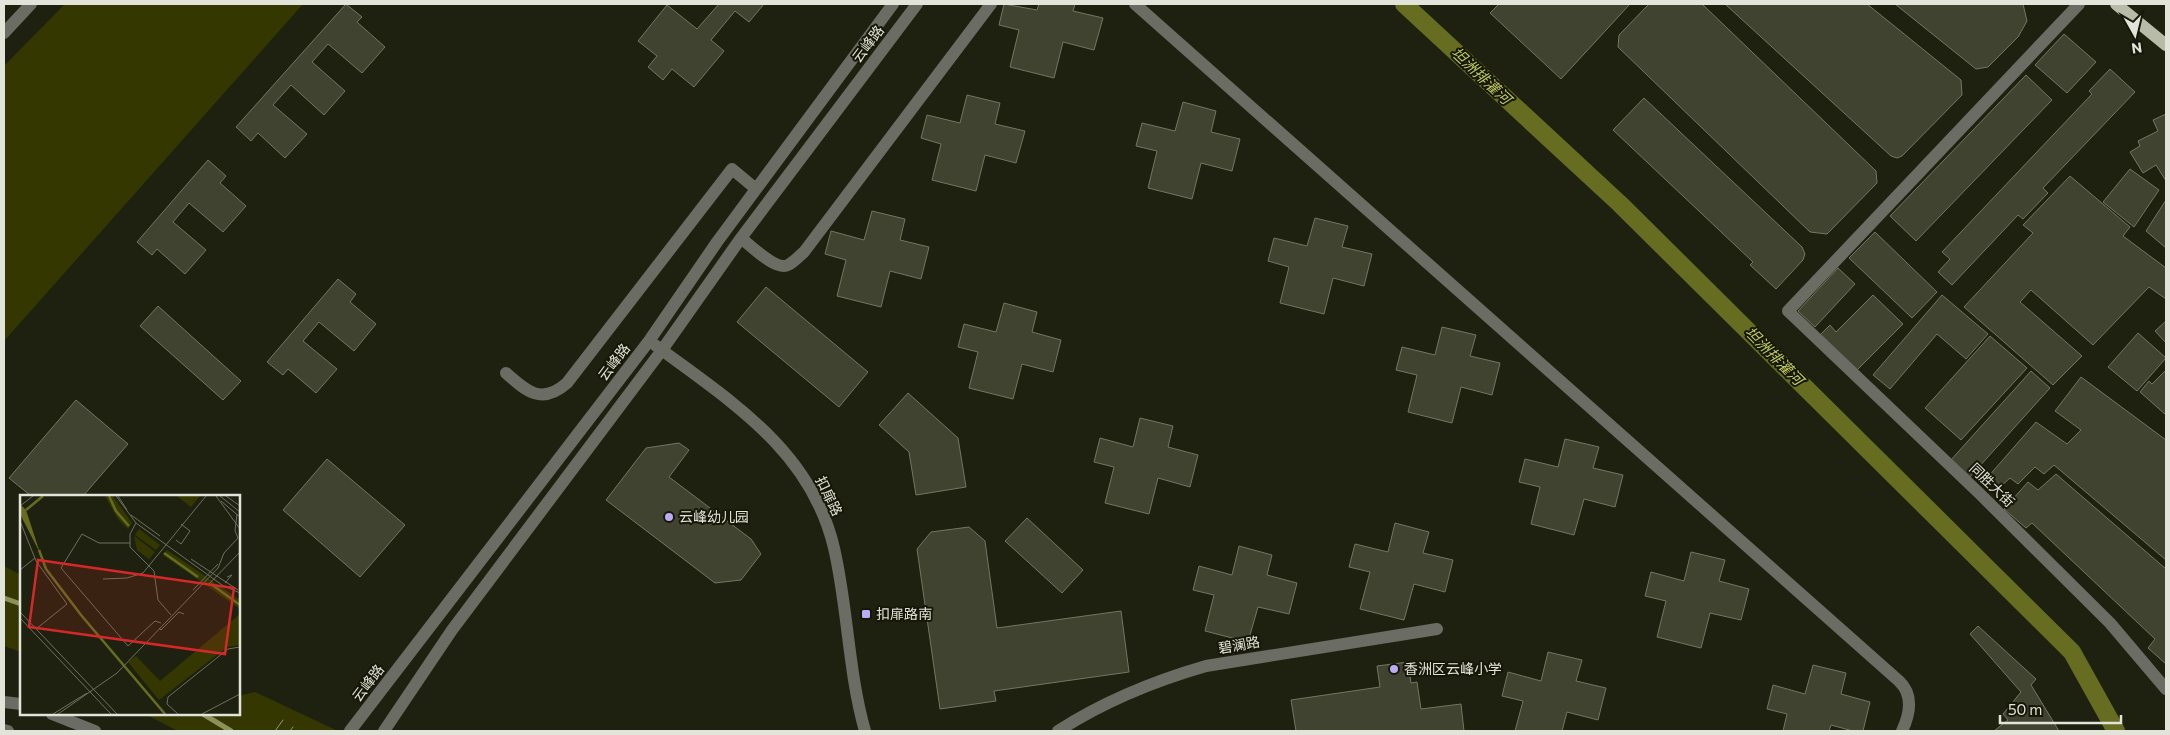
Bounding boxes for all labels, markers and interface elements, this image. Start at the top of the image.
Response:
north arrow [2110,10,2160,60]
street label: 云峰路 [848,22,887,66]
text: N [2130,39,2143,58]
water label: 坦洲排灌河 [1448,43,1517,109]
water label: 坦洲排灌河 [1742,322,1810,390]
street label: 云峰路 [594,340,633,384]
street label: 同胜大街 [1966,459,2018,510]
street label: 扣扉路 [813,473,846,518]
inset map [20,495,240,715]
place label: 云峰幼儿园 [679,508,749,525]
marker: 云峰幼儿园 [663,511,675,523]
place label: 扣扉路南 [876,605,932,622]
marker: 扣扉路南 [860,608,872,620]
street label: 碧澜路 [1217,632,1261,657]
place label: 香洲区云峰小学 [1404,660,1502,677]
street label: 云峰路 [348,661,387,705]
marker: 香洲区云峰小学 [1388,663,1400,675]
scale bar [2000,692,2121,724]
text: 50 m [2008,700,2042,718]

